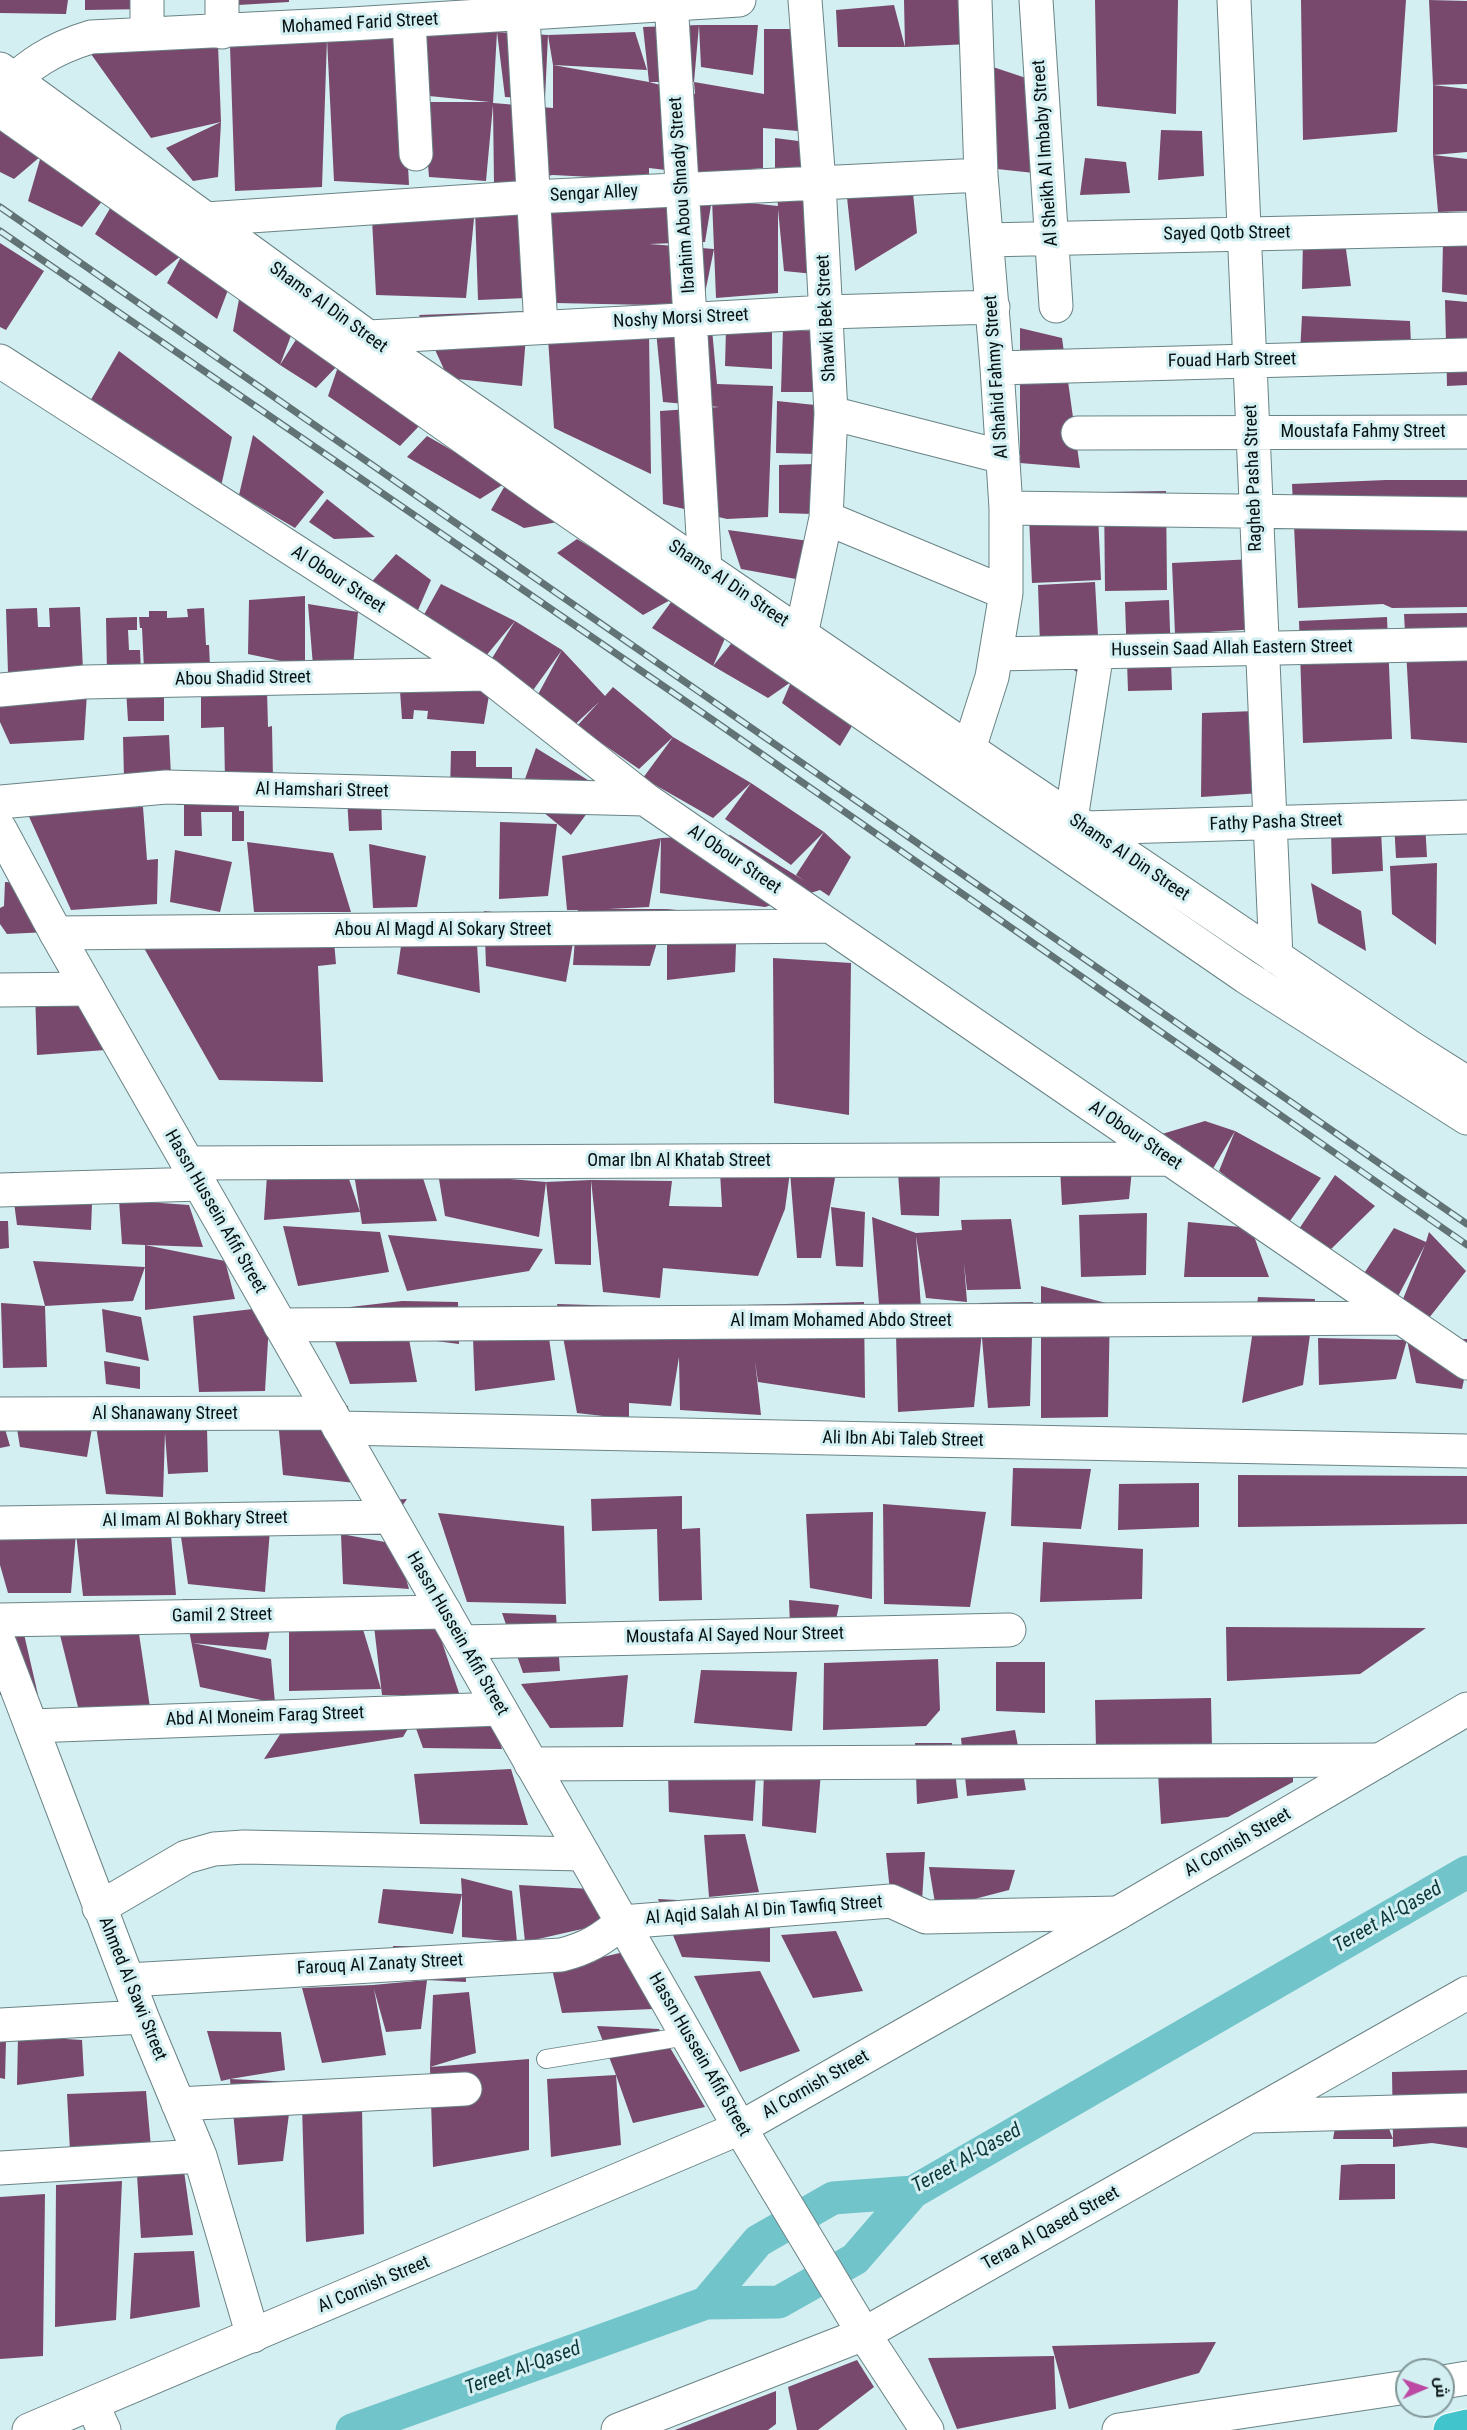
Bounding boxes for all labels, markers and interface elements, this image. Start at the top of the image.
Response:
street label: Mohamed Farid Street [281,9,439,39]
street label: Al Sheikh Al Imbaby Street [1029,59,1063,247]
street label: Ibrahim Abou Shnady Street [665,96,701,294]
street label: Sengar Alley [549,181,639,207]
street label: Sayed Qotb Street [1163,222,1291,246]
street label: Shawki Bek Street [813,254,841,382]
street label: Shams Al Din Street [265,258,391,358]
street label: Al Shahid Fahmy Street [980,294,1014,460]
street label: Noshy Morsi Street [613,305,749,333]
street label: Fouad Harb Street [1168,349,1296,373]
street label: Ragheb Pasha Street [1241,404,1267,552]
street label: Moustafa Fahmy Street [1281,421,1445,443]
street label: Shams Al Din Street [664,536,792,632]
street label: Al Obour Street [287,542,389,618]
street label: Hussein Saad Allah Eastern Street [1111,636,1353,662]
street label: Abou Shadid Street [175,667,311,691]
street label: Al Hamshari Street [255,779,389,803]
street label: Shams Al Din Street [1065,810,1193,906]
street label: Fathy Pasha Street [1209,810,1343,836]
street label: Al Obour Street [683,821,785,899]
street label: Abou Al Magd Al Sokary Street [334,919,552,941]
street label: Al Obour Street [1084,1097,1186,1175]
street label: Hassn Hussein Afifi Street [159,1126,271,1298]
street label: Omar Ibn Al Khatab Street [587,1150,771,1172]
street label: Al Imam Mohamed Abdo Street [730,1310,952,1332]
street label: Al Shanawany Street [92,1403,238,1425]
street label: Ali Ibn Abi Taleb Street [822,1428,984,1452]
street label: Al Imam Al Bokhary Street [102,1508,288,1532]
street label: Hassn Hussein Afifi Street [401,1548,513,1720]
street label: Gamil 2 Street [172,1604,272,1628]
street label: Moustafa Al Sayed Nour Street [626,1623,844,1649]
street label: Abd Al Moneim Farag Street [165,1703,365,1731]
street label: Al Cornish Street [1181,1804,1295,1882]
water label: Tereet Al-Qased [1329,1877,1447,1959]
street label: Al Aqid Salah Al Din Tawfiq Street [645,1892,883,1930]
street label: Ahmed Al Sawi Street [93,1914,171,2064]
street label: Farouq Al Zanaty Street [296,1950,464,1980]
street label: Hassn Hussein Afifi Street [643,1969,755,2141]
street label: Al Cornish Street [759,2046,873,2124]
water label: Tereet Al-Qased [908,2119,1026,2199]
street label: Teraa Al Qased Street [979,2182,1123,2276]
street label: Al Cornish Street [315,2252,433,2318]
water label: Tereet Al-Qased [462,2337,584,2401]
north arrow [1395,2358,1455,2418]
text: ش [1432,2377,1451,2398]

